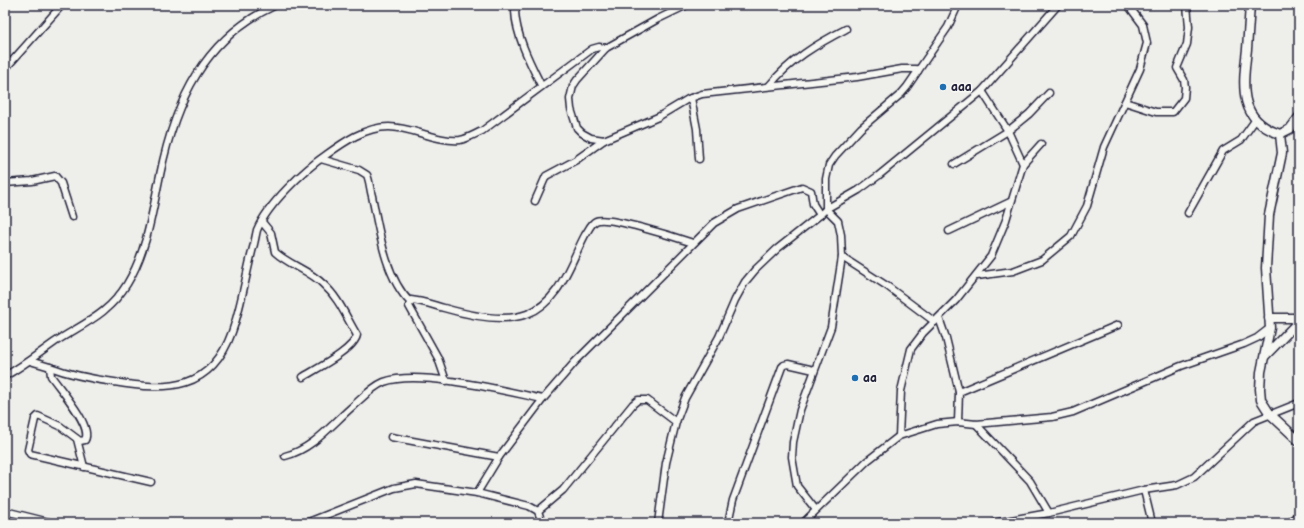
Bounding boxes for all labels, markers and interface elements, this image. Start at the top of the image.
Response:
place label: aaa [951,80,972,95]
marker: aaa [938,82,948,92]
place label: aa [863,371,877,386]
marker: aa [850,373,860,383]

